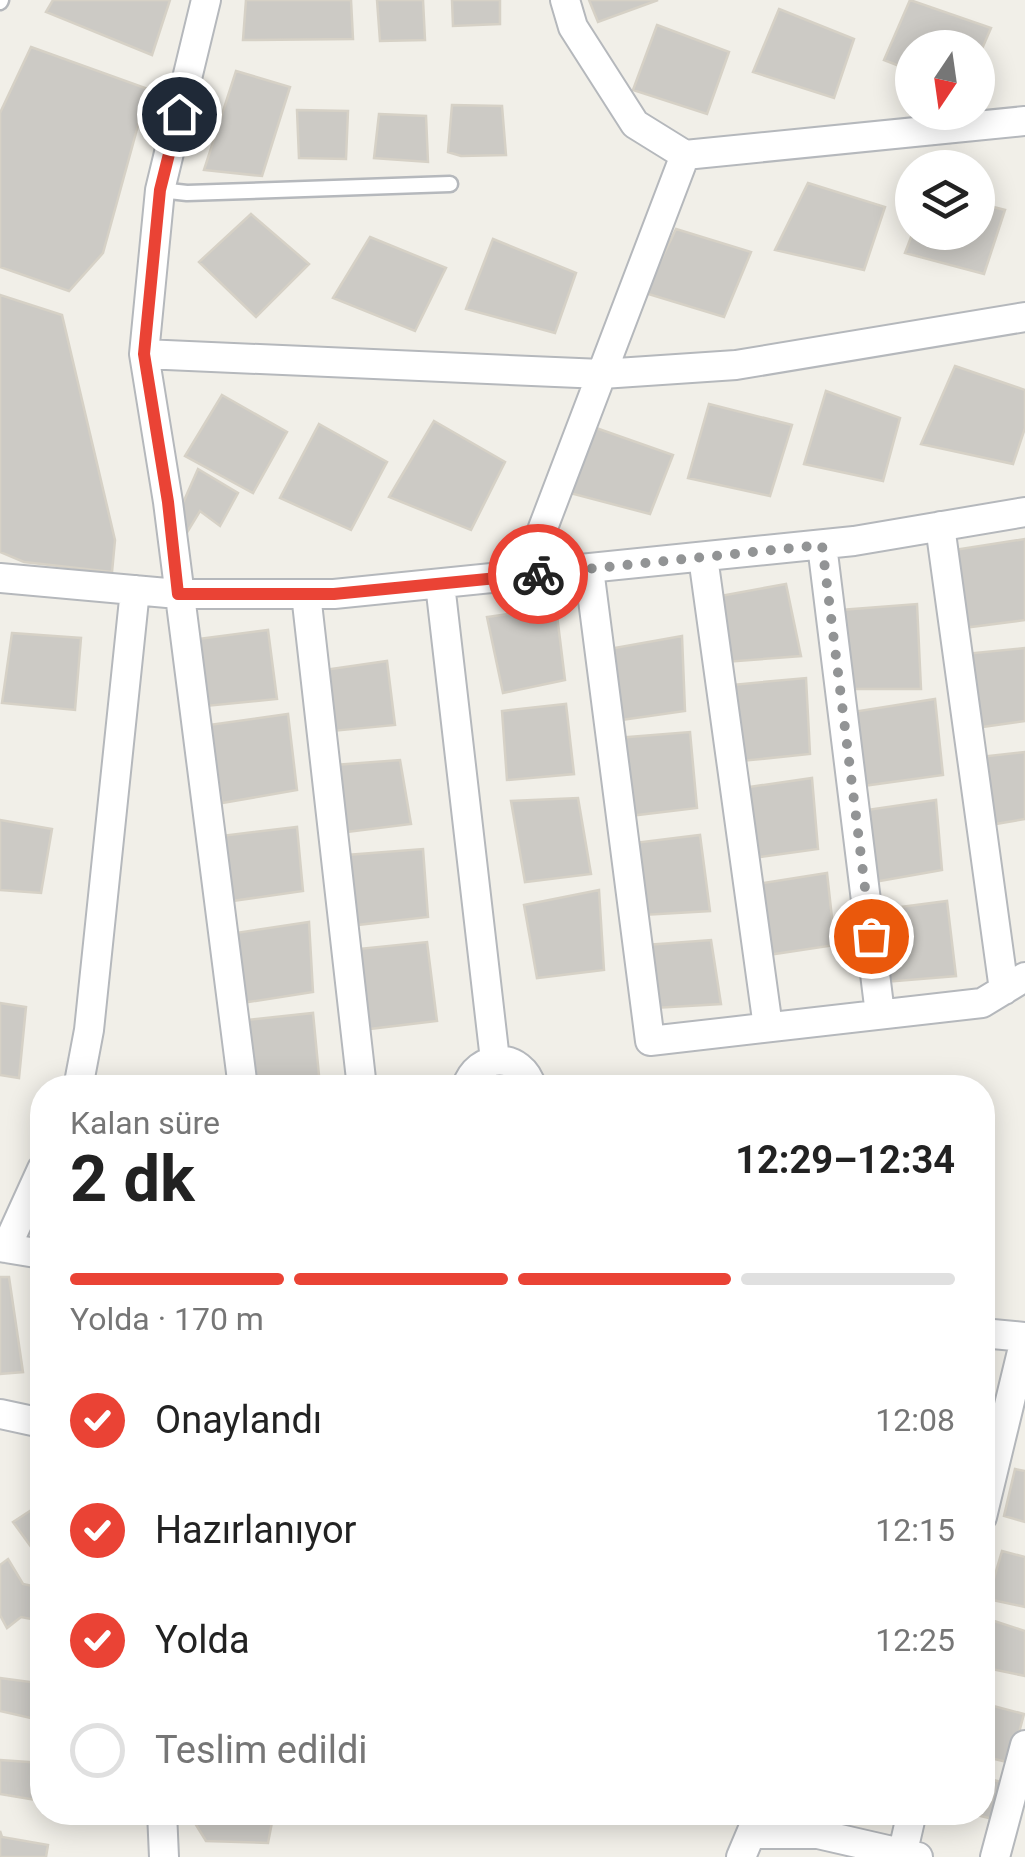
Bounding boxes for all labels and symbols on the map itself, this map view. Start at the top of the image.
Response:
north arrow [895,30,995,130]
pin [137,72,222,157]
courier [488,524,588,624]
pin [829,894,914,979]

